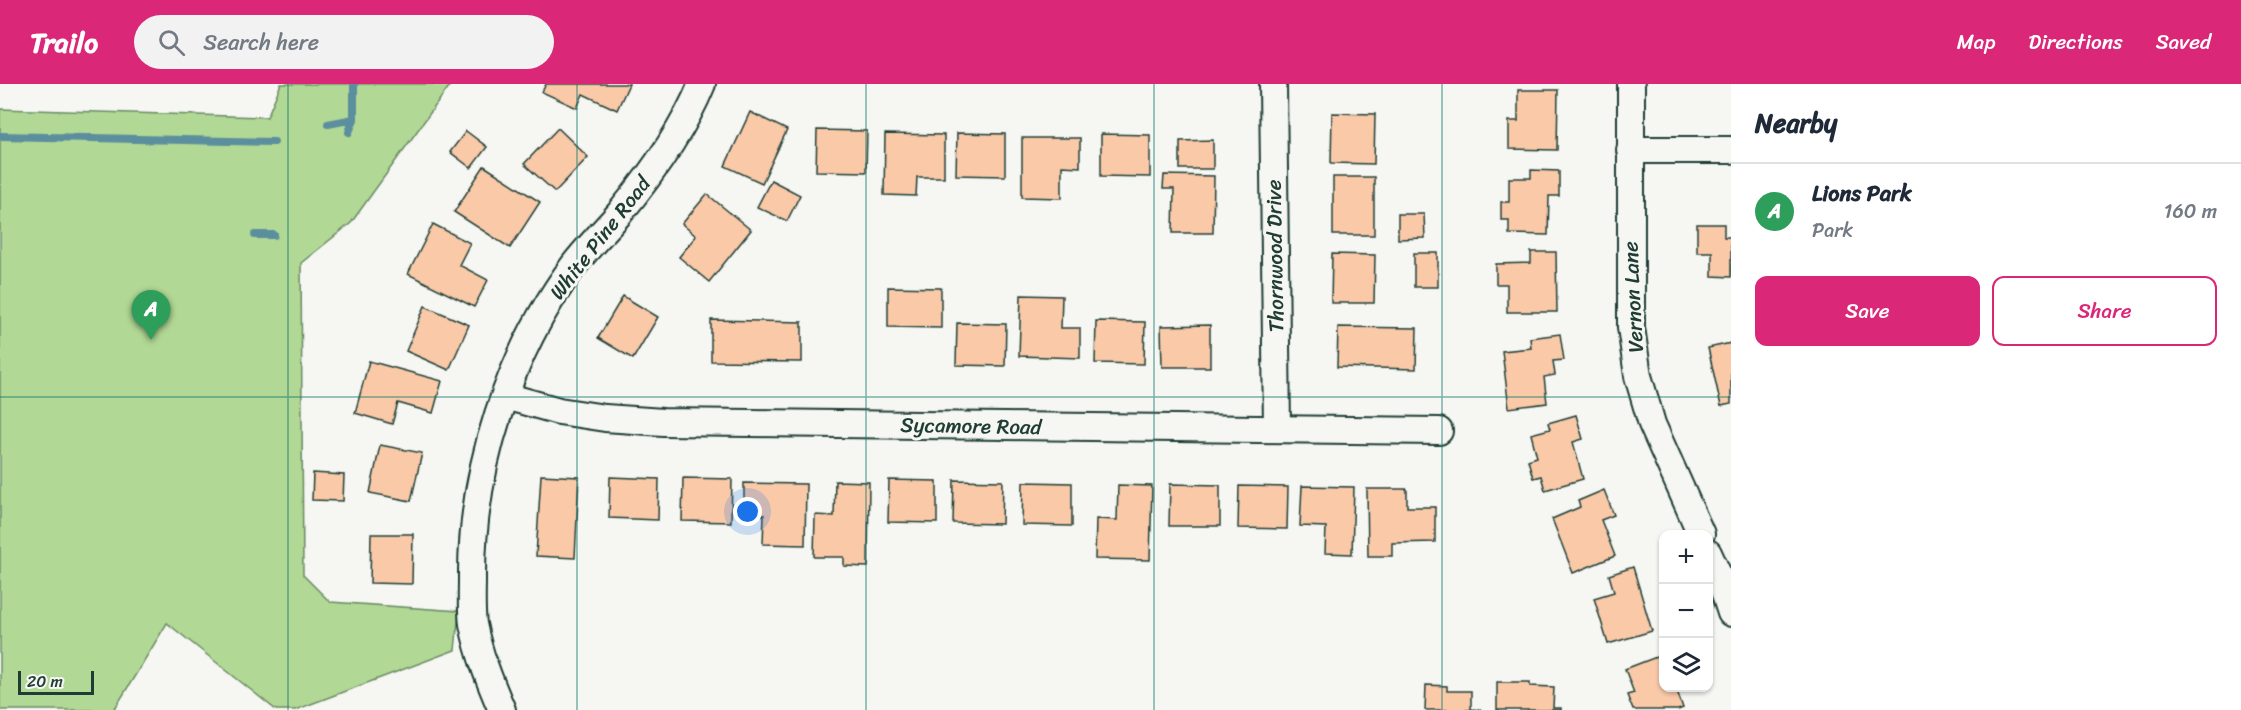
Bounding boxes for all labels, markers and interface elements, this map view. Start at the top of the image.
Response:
search box [134,15,554,69]
text: Trailo [30,18,98,67]
text: Search here [203,23,319,62]
text: Map [1957,23,1995,61]
text: Directions [2028,23,2123,61]
text: Saved [2156,23,2211,61]
icon: search [155,26,188,59]
text: Nearby [1755,100,1837,146]
street label: White Pine Road [539,166,662,308]
text: Lions Park [1812,174,1912,213]
street label: Thornwood Drive [1255,179,1295,333]
text: A [1768,194,1781,229]
text: 160 m [2164,194,2217,229]
text: Park [1812,213,1853,248]
street label: Vernon Lane [1611,240,1655,354]
button: Save [1755,276,1980,346]
button: Share [1992,276,2217,346]
pin: A [132,290,170,340]
street label: Sycamore Road [900,406,1044,446]
your location [733,497,762,526]
map controls [1659,530,1713,692]
button: + [1659,530,1713,584]
button: − [1659,584,1713,638]
button: layers [1659,638,1713,692]
text: 20 m [27,667,63,696]
scale bar [18,668,94,696]

